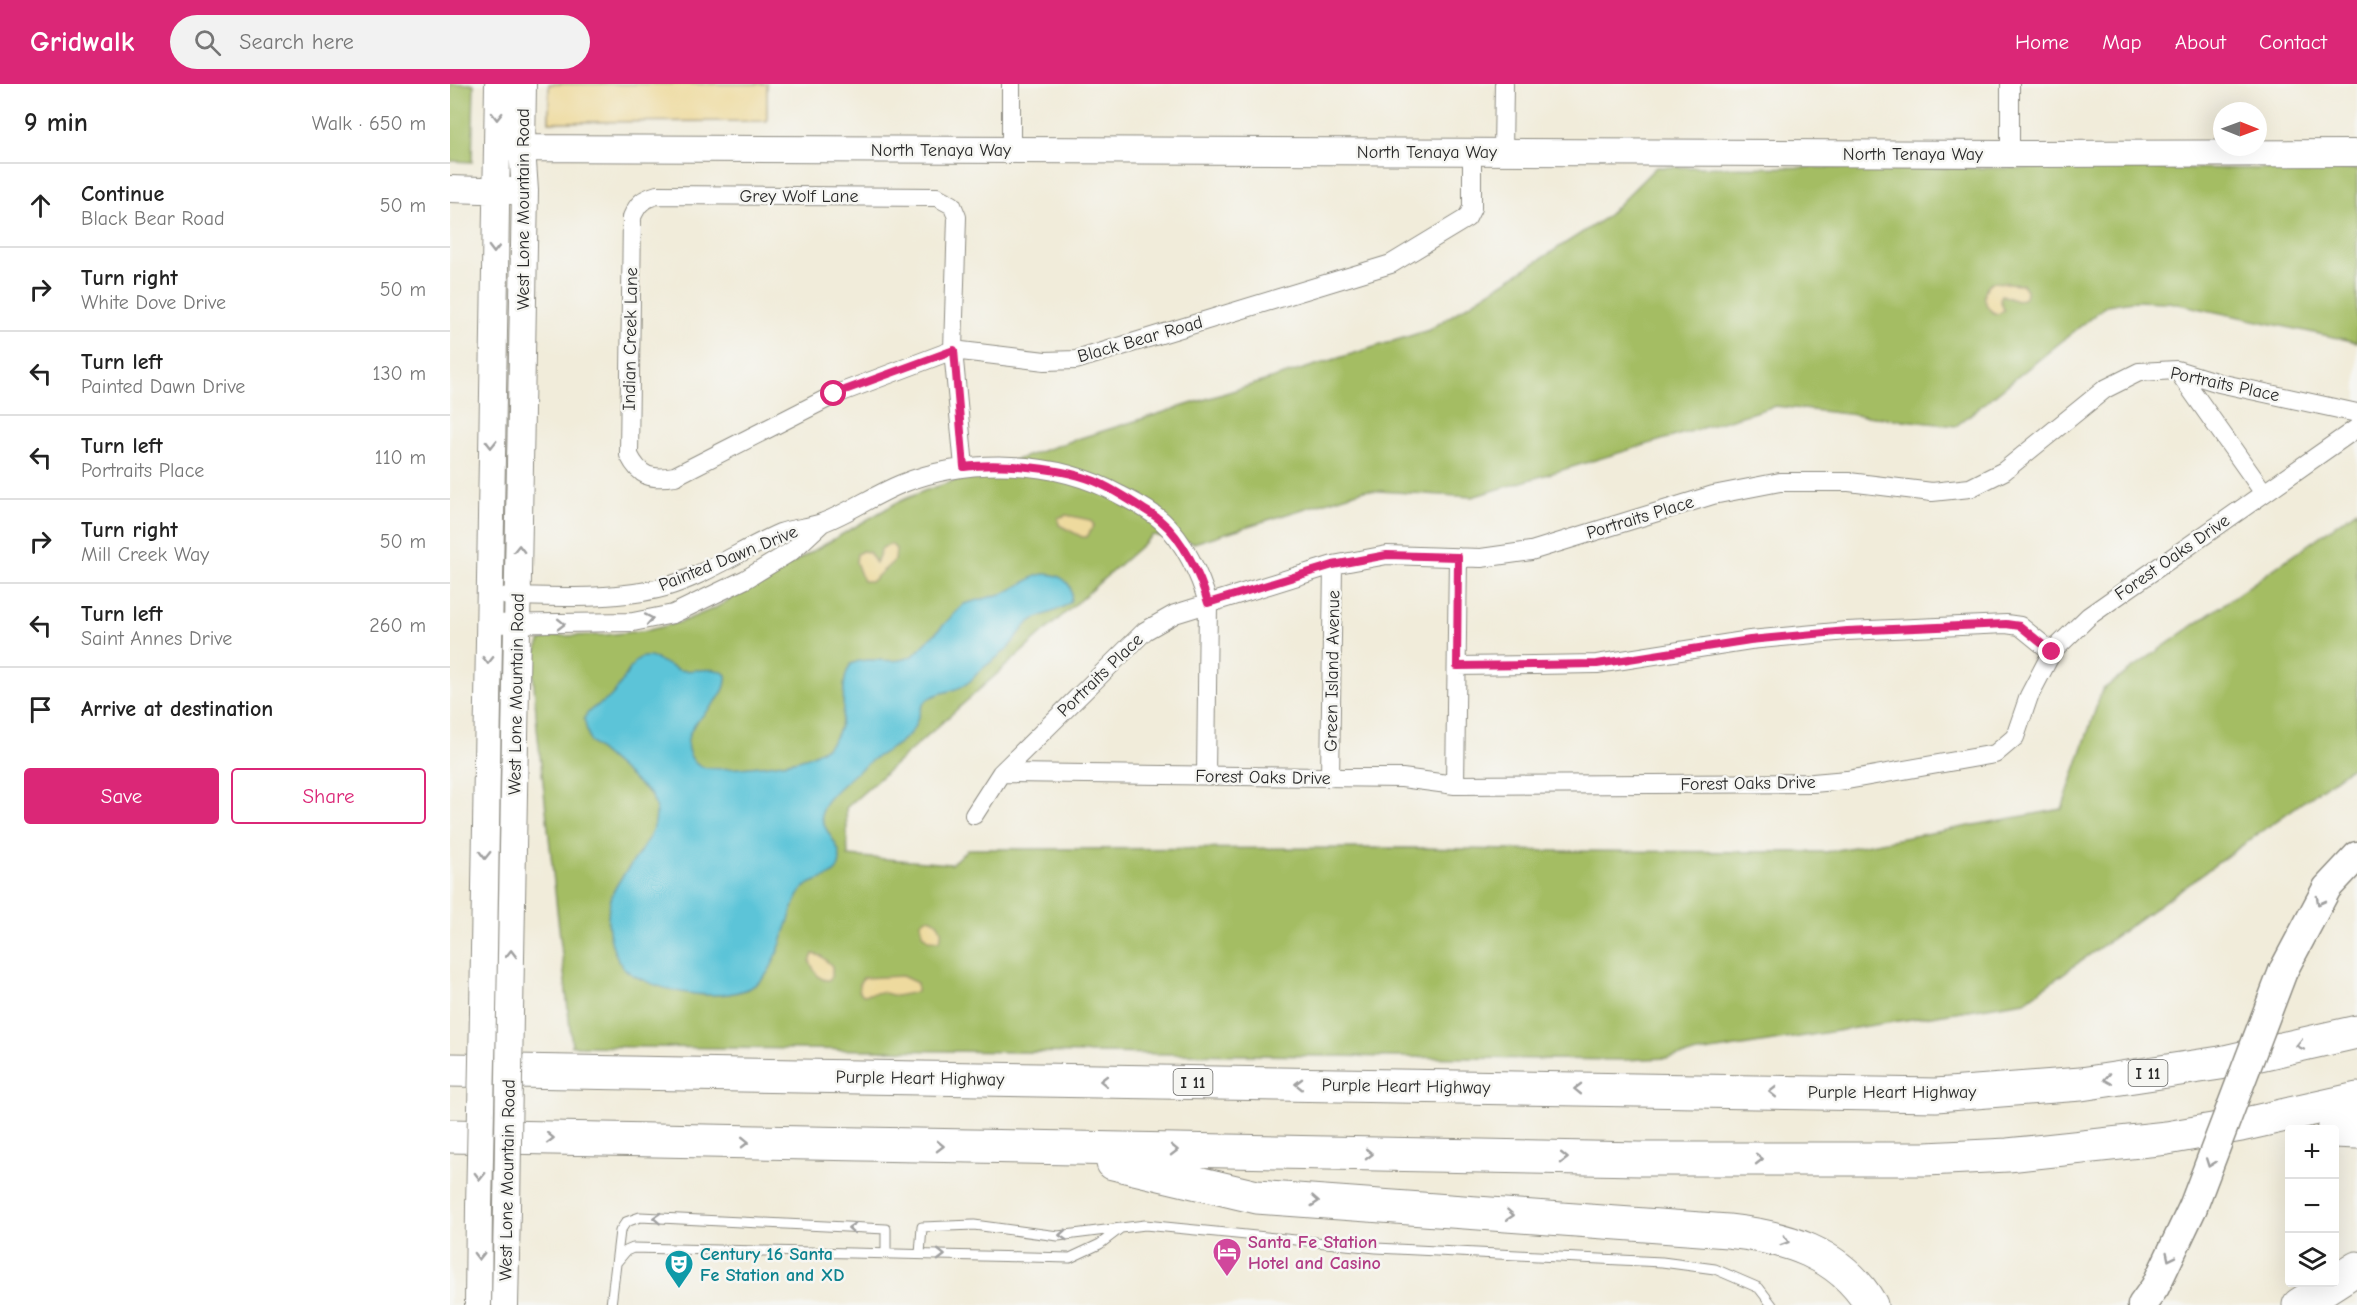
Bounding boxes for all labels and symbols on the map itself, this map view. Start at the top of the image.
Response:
north arrow [2213,102,2267,156]
street label: West Lone Mountain Road [513,108,534,310]
one-way arrow [491,111,503,120]
street label: North Tenaya Way [871,140,1012,161]
street label: North Tenaya Way [1357,142,1498,163]
street label: North Tenaya Way [1843,144,1984,165]
street label: Grey Wolf Lane [739,186,859,207]
one-way arrow [488,244,500,253]
street label: Indian Creek Lane [619,267,642,411]
street label: Black Bear Road [1075,312,1205,367]
street label: Portraits Place [2168,363,2281,406]
route start [820,380,846,406]
one-way arrow [485,439,497,448]
street label: Portraits Place [1584,491,1696,544]
street label: Forest Oaks Drive [2111,510,2234,605]
street label: Painted Dawn Drive [656,521,801,596]
one-way arrow [512,544,525,553]
street label: Green Island Avenue [1321,590,1344,752]
street label: West Lone Mountain Road [504,593,529,795]
one-way arrow [644,613,654,626]
one-way arrow [556,618,565,630]
street label: Portraits Place [1053,629,1148,721]
route end [2038,638,2064,664]
one-way arrow [482,655,494,664]
street label: Forest Oaks Drive [1195,766,1331,789]
street label: Forest Oaks Drive [1680,772,1816,795]
one-way arrow [479,850,491,859]
one-way arrow [2316,895,2328,906]
one-way arrow [505,949,517,958]
one-way arrow [2295,1038,2305,1051]
road number: I 11 [2128,1060,2168,1086]
street label: Purple Heart Highway [835,1067,1005,1090]
road number: I 11 [1174,1069,1212,1095]
one-way arrow [2104,1073,2113,1085]
one-way arrow [1099,1075,1108,1087]
street label: Purple Heart Highway [1321,1075,1491,1098]
one-way arrow [1294,1078,1303,1090]
street label: West Lone Mountain Road [495,1079,520,1281]
street label: Purple Heart Highway [1808,1082,1977,1103]
one-way arrow [1573,1083,1582,1095]
one-way arrow [1768,1086,1777,1098]
one-way arrow [546,1132,555,1145]
one-way arrow [741,1136,750,1148]
one-way arrow [936,1140,945,1152]
one-way arrow [1170,1144,1179,1157]
one-way arrow [1365,1148,1374,1160]
one-way arrow [1560,1152,1569,1164]
one-way arrow [1755,1153,1764,1165]
one-way arrow [2205,1157,2217,1168]
one-way arrow [474,1171,486,1180]
one-way arrow [1311,1195,1320,1208]
one-way arrow [1505,1208,1514,1221]
one-way arrow [653,1212,662,1225]
one-way arrow [847,1222,856,1235]
one-way arrow [1059,1228,1068,1241]
place label: Santa Fe Station Hotel and Casino [1248,1232,1381,1274]
one-way arrow [1779,1234,1790,1246]
hotel icon: Santa Fe Station Hotel and Casino [1211,1236,1243,1278]
place label: Century 16 Santa Fe Station and XD [700,1244,845,1286]
theatre icon: Century 16 Santa Fe Station and XD [663,1248,695,1290]
one-way arrow [936,1249,945,1261]
one-way arrow [2165,1251,2177,1262]
one-way arrow [472,1252,485,1261]

